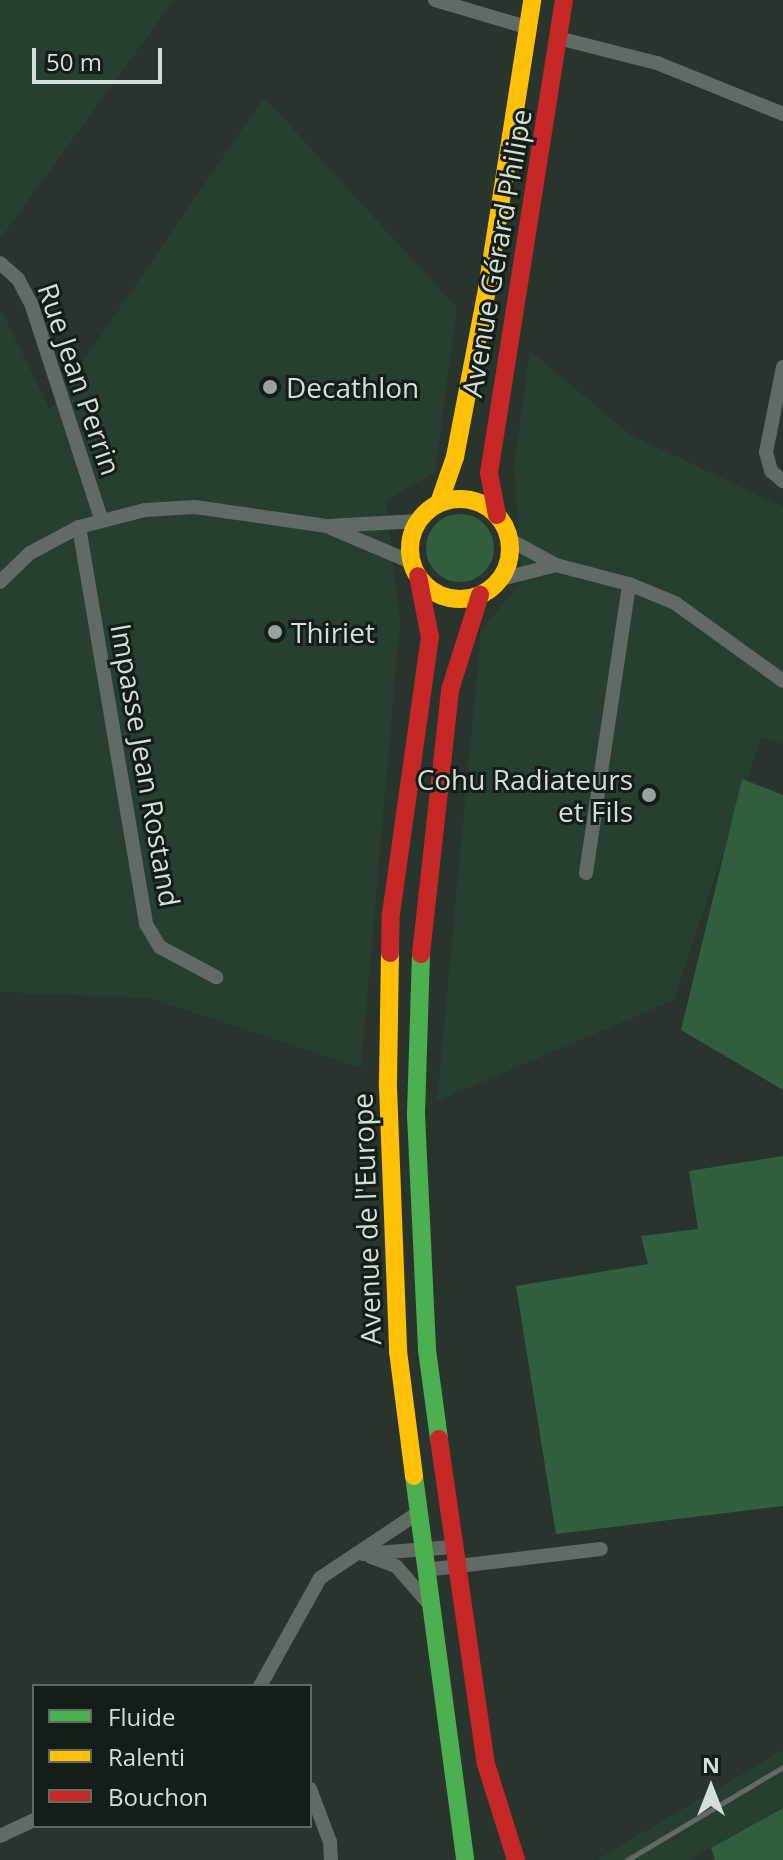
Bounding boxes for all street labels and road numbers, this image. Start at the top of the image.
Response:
street label: Avenue Gérard Philipe [454,106,538,400]
street label: Rue Jean Perrin [31,279,129,479]
street label: Impasse Jean Rostand [105,621,187,909]
street label: Avenue de l'Europe [345,1093,387,1345]

